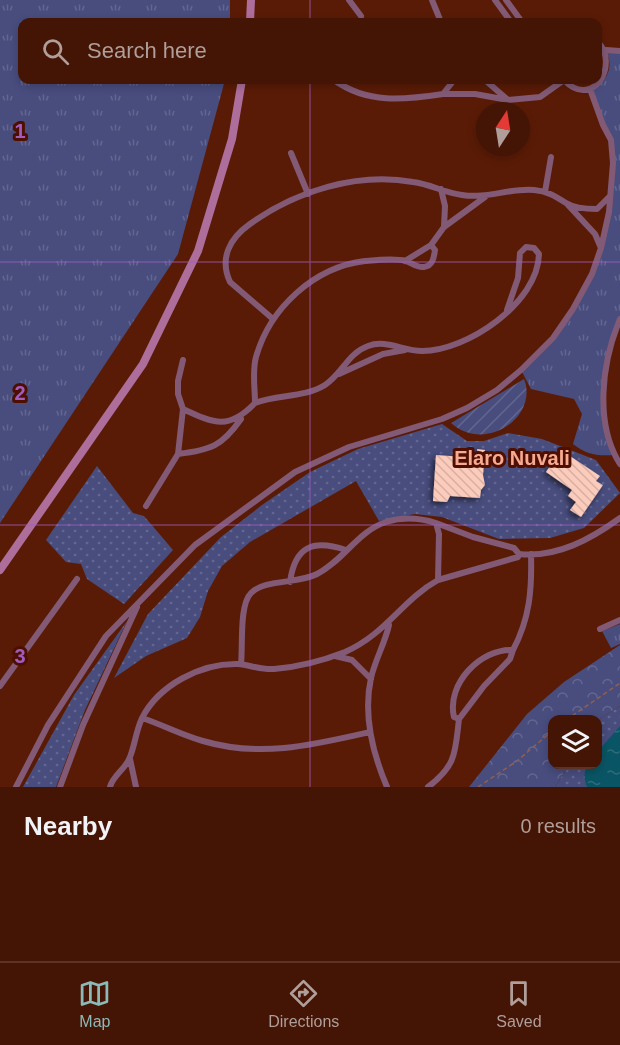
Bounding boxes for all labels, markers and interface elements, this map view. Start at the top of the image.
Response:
search box [18,18,602,84]
icon: search [39,35,72,68]
text: Search here [87,38,207,63]
north arrow [476,102,530,156]
text: 1 [14,120,26,142]
text: 2 [14,382,26,404]
district label: Elaro Nuvali [454,447,570,469]
text: 3 [14,645,26,667]
map controls [548,715,602,769]
button: layers [548,715,602,769]
text: Nearby [24,811,112,841]
text: 0 results [520,815,596,837]
tab: Map [78,977,111,1031]
tab: Directions [268,977,339,1031]
tab: Saved [496,977,542,1031]

